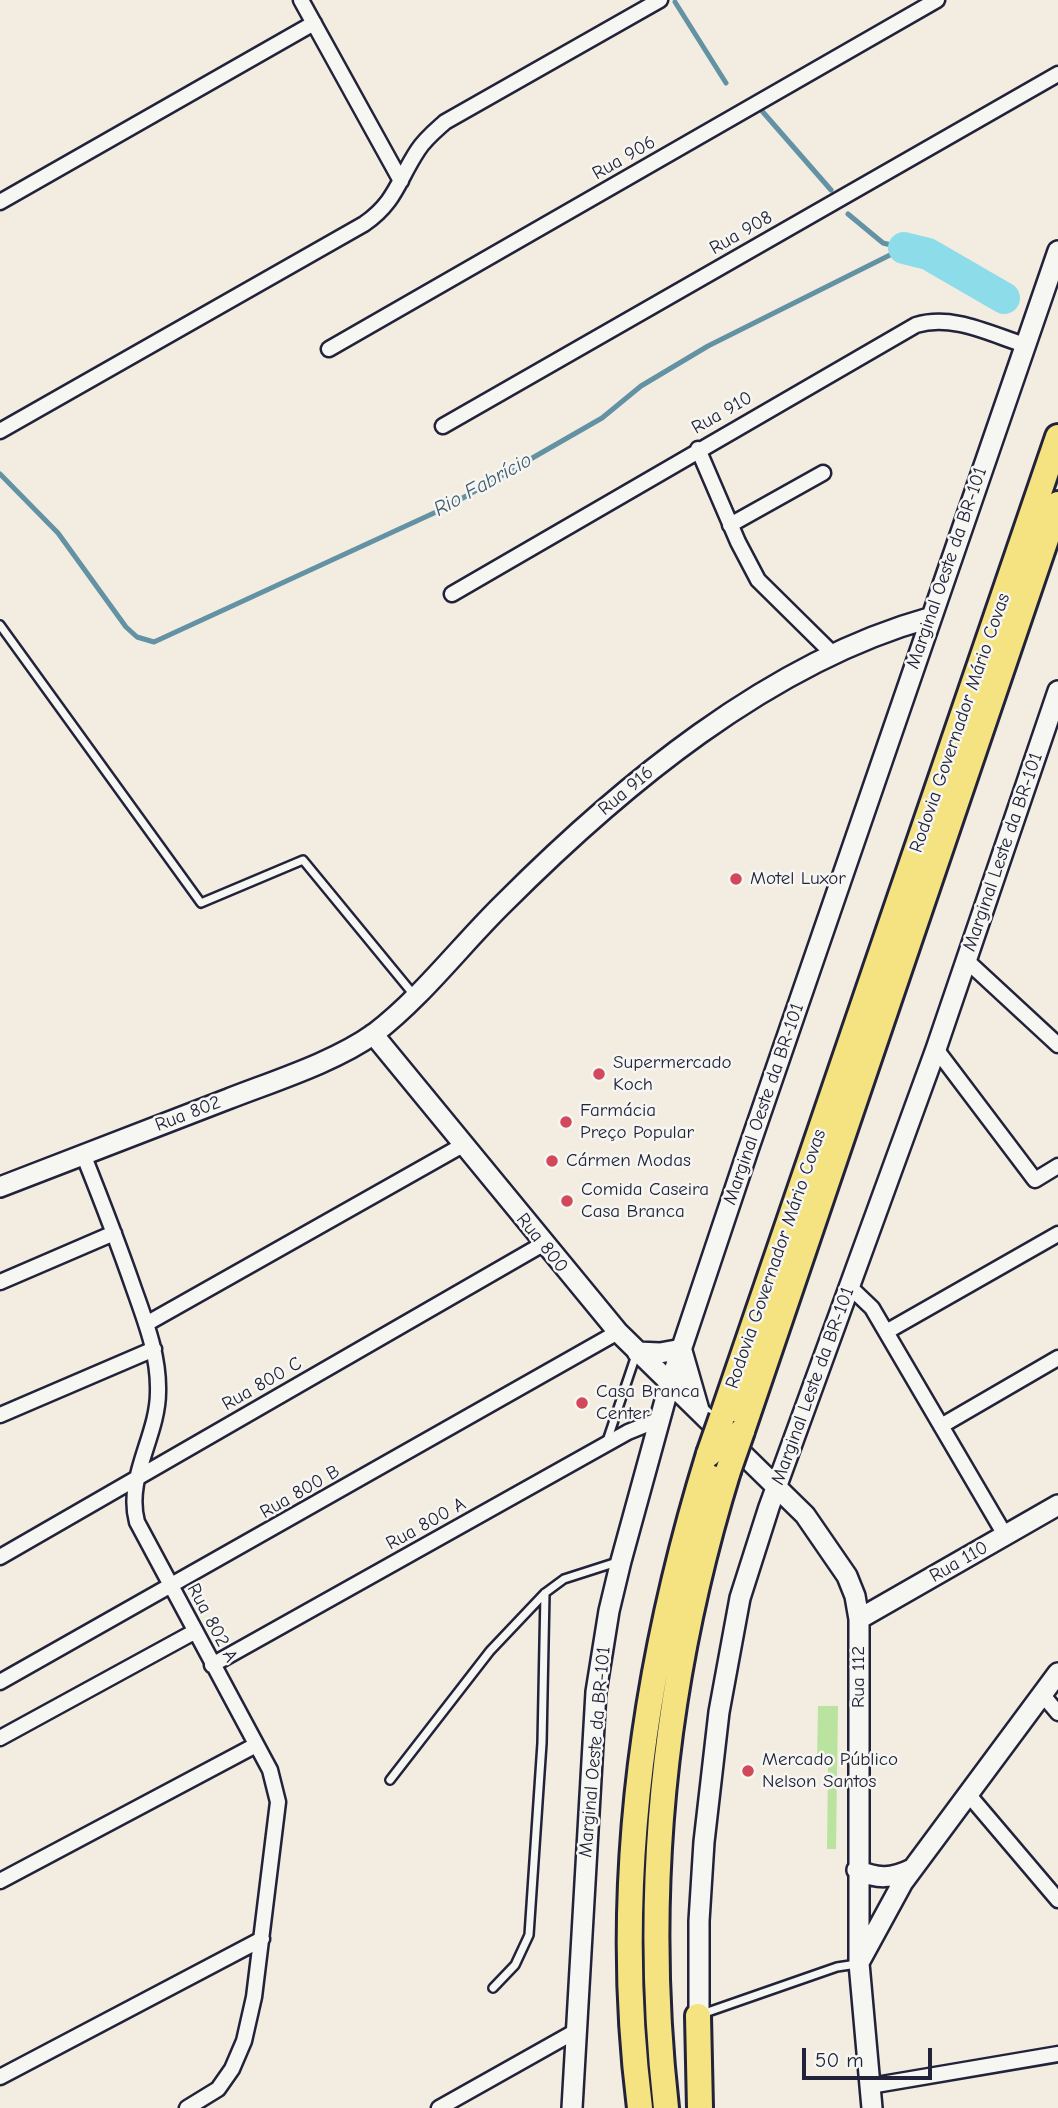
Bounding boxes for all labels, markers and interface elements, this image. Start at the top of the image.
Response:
street label: Rua 906 [588,131,660,185]
street label: Rua 908 [706,206,776,260]
street label: Rua 910 [688,387,756,439]
water label: Rio Fabrício [429,448,537,522]
street label: Marginal Oeste da BR-101 [902,464,992,672]
street label: Rodovia Governador Mário Covas [905,590,1015,856]
street label: Marginal Leste da BR-101 [958,750,1048,954]
street label: Rua 916 [594,761,658,821]
place label: Motel Luxor [750,868,846,890]
marker: Motel Luxor [728,871,744,887]
street label: Marginal Oeste da BR-101 [719,1000,809,1208]
place label: Supermercado Koch [613,1052,732,1096]
marker: Supermercado Koch [591,1066,607,1082]
street label: Rua 802 [152,1091,224,1137]
place label: Farmácia Preço Popular [580,1100,694,1144]
marker: Farmácia Preço Popular [558,1114,574,1130]
street label: Rodovia Governador Mário Covas [721,1126,831,1392]
place label: Cármen Modas [566,1150,691,1172]
marker: Cármen Modas [544,1153,560,1169]
place label: Comida Caseira Casa Branca [581,1179,709,1223]
marker: Comida Caseira Casa Branca [559,1193,575,1209]
street label: Rua 800 [511,1209,573,1277]
street label: Marginal Leste da BR-101 [767,1284,859,1488]
street label: Rua 800 C [218,1352,306,1416]
place label: Casa Branca Center [596,1381,700,1425]
marker: Casa Branca Center [574,1395,590,1411]
street label: Rua 800 B [256,1460,344,1524]
street label: Rua 800 A [382,1493,470,1555]
street label: Rua 110 [926,1536,992,1588]
street label: Rua 802 A [182,1580,242,1666]
street label: Marginal Oeste da BR-101 [574,1645,616,1859]
street label: Rua 112 [848,1646,870,1708]
place label: Mercado Público Nelson Santos [762,1749,898,1793]
marker: Mercado Público Nelson Santos [740,1763,756,1779]
scale bar [806,2035,936,2078]
text: 50 m [815,2048,864,2072]

